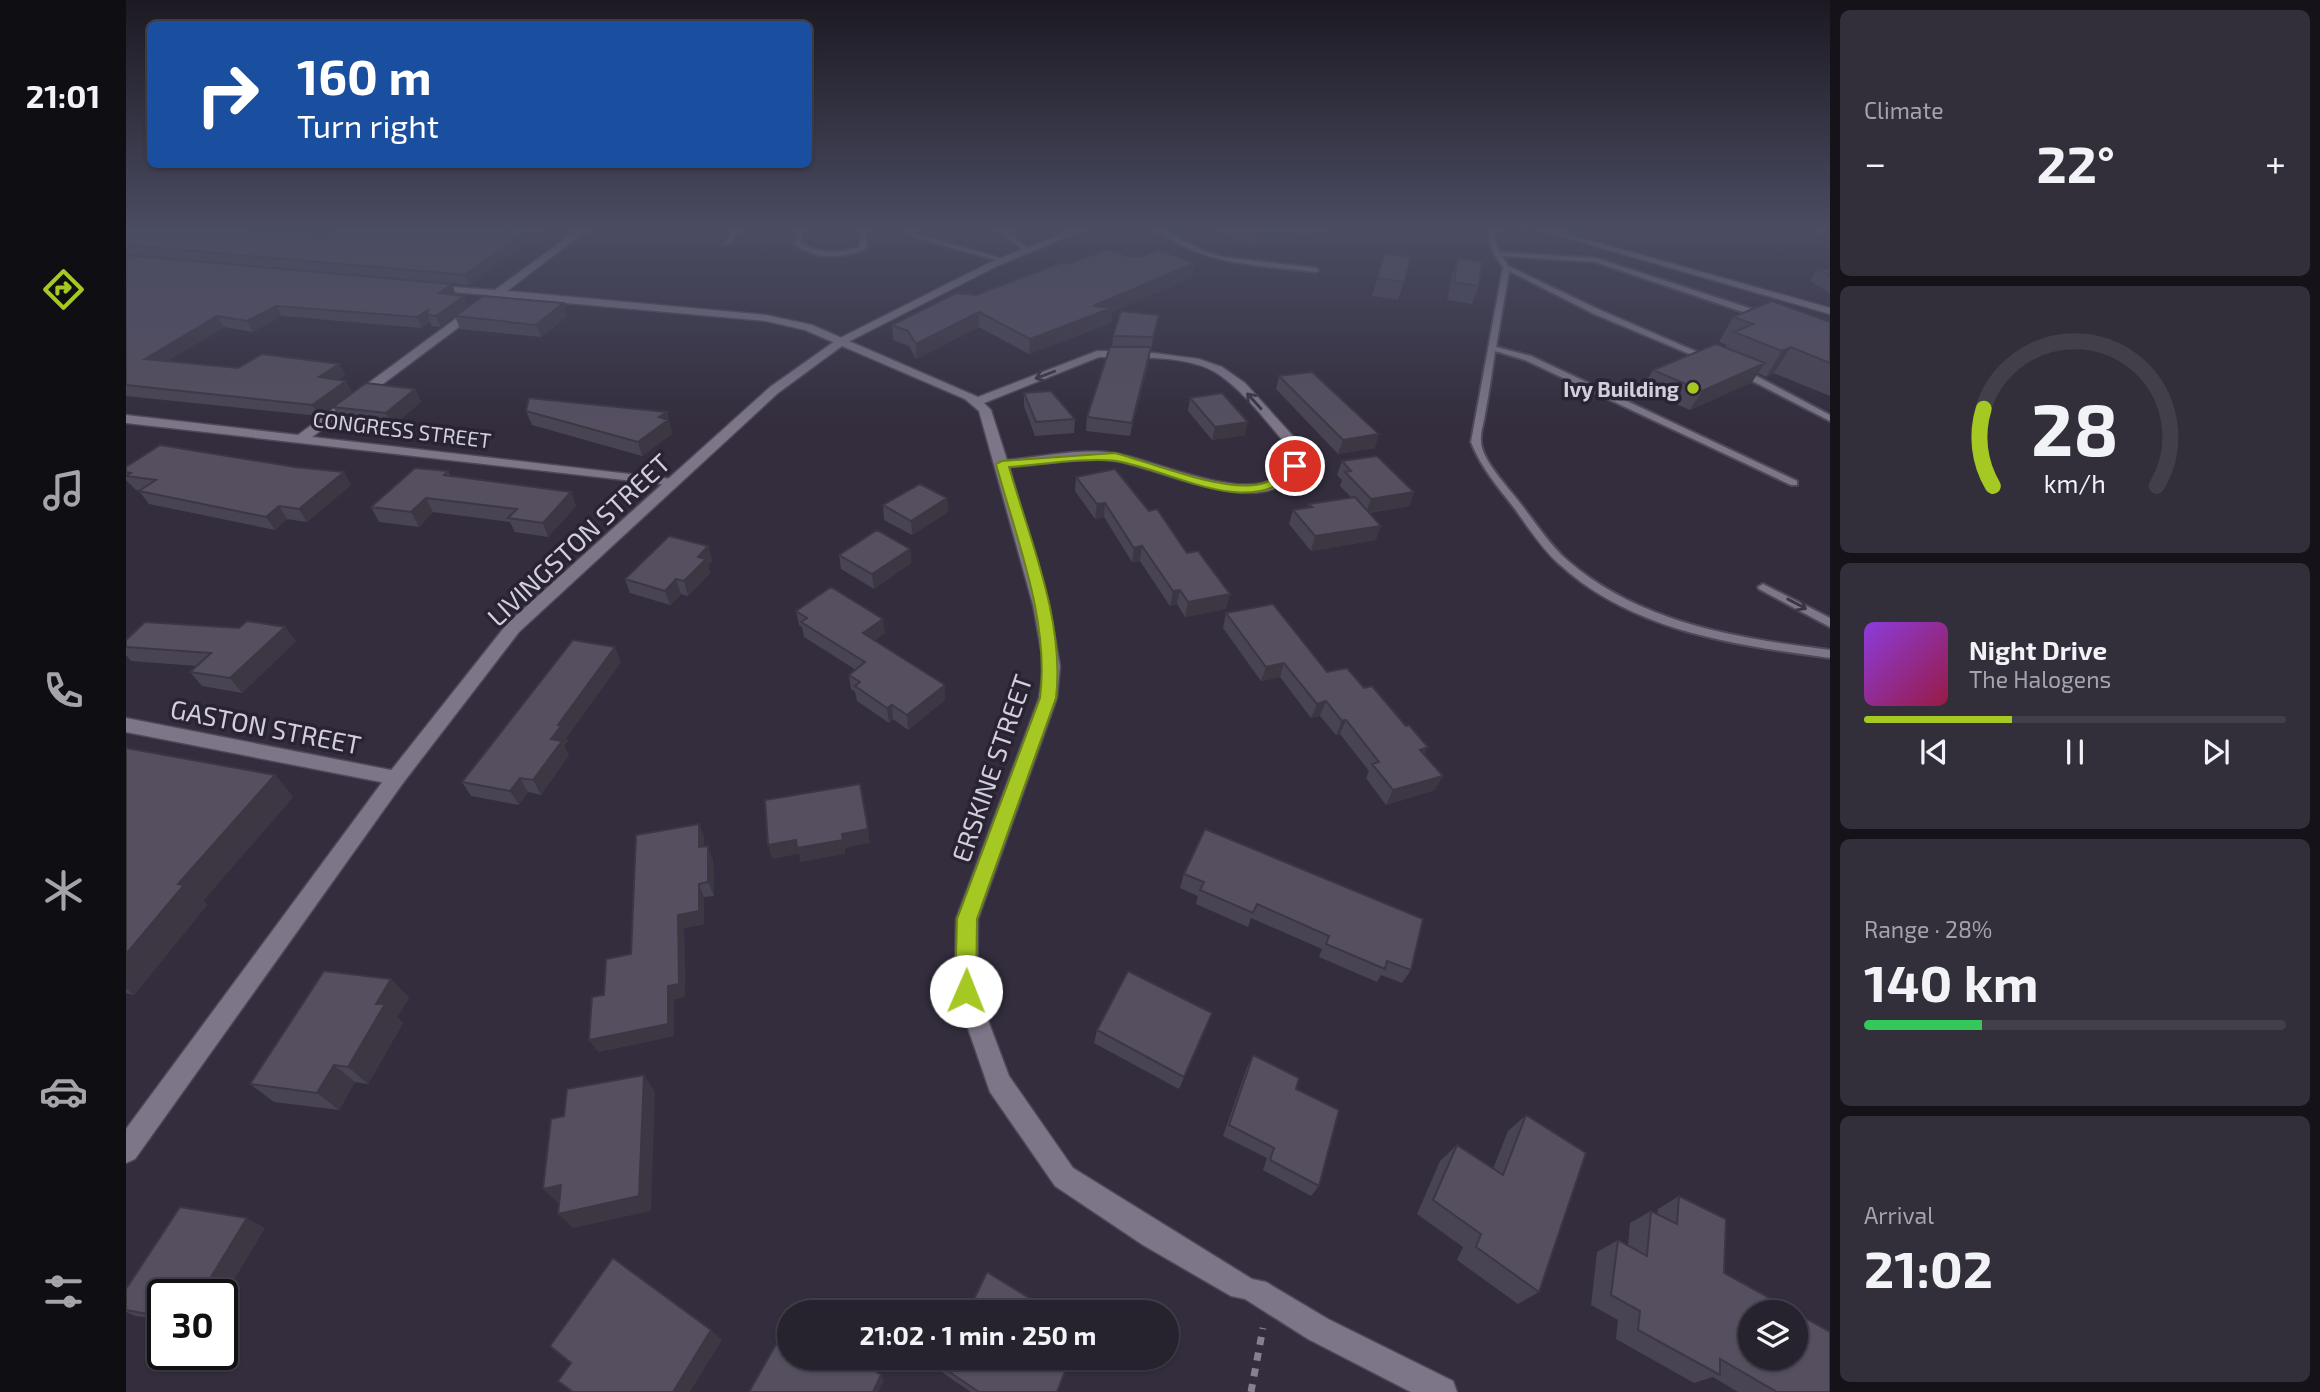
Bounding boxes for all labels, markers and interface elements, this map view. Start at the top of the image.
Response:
text: 160 m [297,46,432,105]
icon: right [182,49,273,140]
text: 21:01 [26,76,100,114]
text: Climate [1864,96,1944,124]
text: Turn right [297,106,439,144]
text: 22° [2036,131,2115,193]
text: − [1864,139,1886,185]
text: + [2265,139,2286,185]
icon: directions [39,265,88,314]
one-way arrow [1034,370,1056,382]
place label: Ivy Building [1563,376,1679,402]
marker: Ivy Building [1685,380,1701,396]
text: 28 [2031,383,2119,471]
one-way arrow [1246,392,1262,410]
street label: CONGRESS STREET [311,406,493,452]
pin [1265,436,1325,496]
street label: LIVINGSTON STREET [480,446,676,632]
icon: arrive [1276,447,1314,485]
icon: music [39,466,88,515]
text: km/h [2044,467,2106,497]
one-way arrow [1786,598,1807,611]
text: Night Drive [1969,634,2107,665]
text: The Halogens [1969,665,2111,693]
icon: phone [39,666,88,715]
street label: ERSKINE STREET [944,670,1038,866]
street label: GASTON STREET [168,692,364,760]
icon: previous [1915,733,1953,771]
icon: pause [2056,733,2094,771]
icon: next [2197,733,2235,771]
icon: climate [39,866,88,915]
text: Range · 28% [1864,915,1992,943]
text: 140 km [1864,950,2039,1012]
position arrow [929,954,1003,1028]
icon: car [39,1067,88,1116]
text: Arrival [1864,1201,1934,1229]
text: 21:02 [1864,1236,1993,1298]
icon: filters [39,1267,88,1316]
speed limit sign: 30 [147,1279,238,1370]
map controls [1738,1300,1808,1370]
button: layers [1738,1300,1808,1370]
text: 21:02 · 1 min · 250 m [860,1319,1097,1350]

